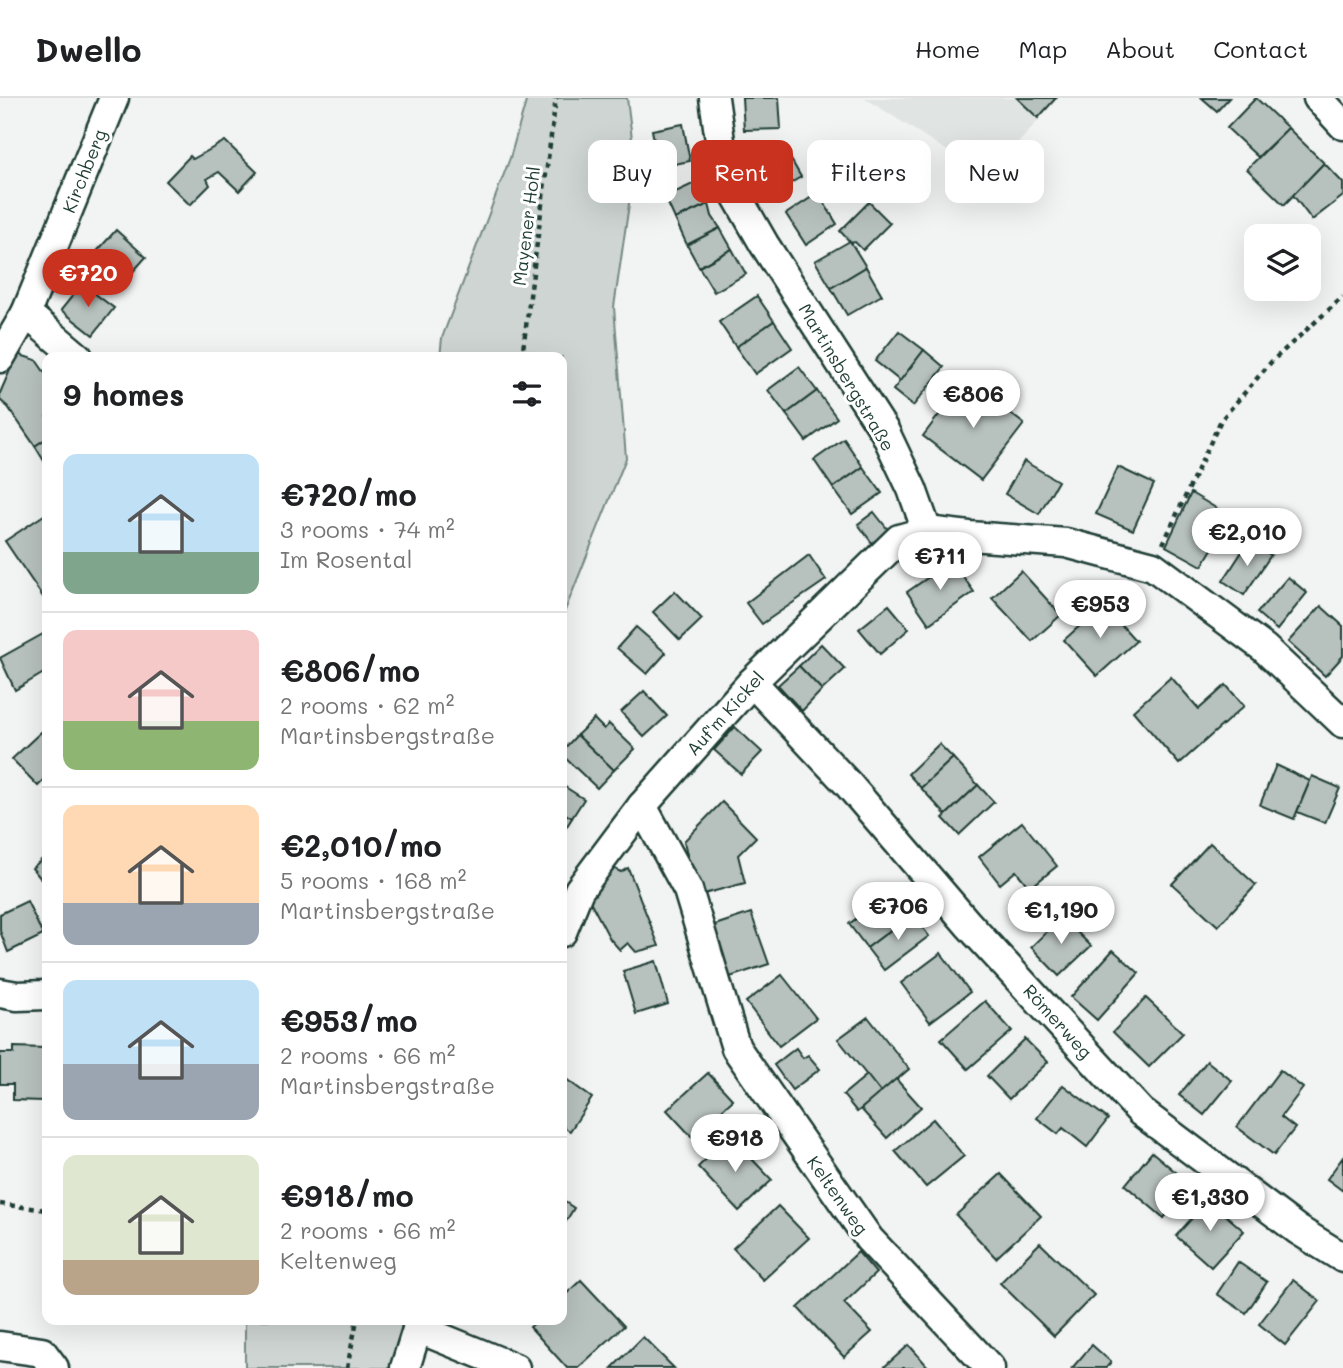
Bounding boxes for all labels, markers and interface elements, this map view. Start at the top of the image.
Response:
text: Dwello [35,27,142,70]
text: Home [915,33,980,64]
text: Map [1018,33,1067,64]
text: About [1105,33,1175,64]
text: Contact [1213,33,1308,64]
street label: Kirchberg [56,126,112,216]
chip: Buy [588,140,677,203]
chip: Rent [691,140,793,203]
chip: Filters [807,140,931,203]
chip: New [945,140,1044,203]
street label: Mayener Hohl [507,165,545,287]
map controls [1244,224,1321,301]
button: layers [1244,224,1321,301]
pin: €720 [47,250,129,309]
text: €720 [58,257,118,287]
street label: Martinsbergstraße [793,299,901,455]
pin: €806 [932,370,1014,430]
text: 9 homes [63,374,184,414]
icon: filters [508,375,546,413]
text: €806 [942,378,1004,408]
text: €720/mo [280,474,417,514]
icon: home [119,482,203,566]
pin: €2,010 [1190,508,1304,568]
text: 3 rooms · 74 m² [280,514,455,544]
text: €2,010 [1208,516,1286,546]
pin: €711 [899,532,981,592]
text: €711 [914,540,966,570]
text: Im Rosental [280,544,413,574]
pin: €953 [1059,580,1141,640]
text: €953 [1070,588,1130,618]
text: €806/mo [280,650,420,690]
icon: home [119,658,203,742]
street label: Auf'm Kickel [681,666,769,760]
text: 2 rooms · 62 m² [280,690,454,720]
text: Martinsbergstraße [280,720,495,750]
text: €2,010/mo [280,825,442,865]
icon: home [119,833,203,917]
text: 5 rooms · 168 m² [280,865,466,895]
pin: €706 [857,882,939,942]
pin: €1,190 [1004,886,1118,946]
text: €706 [868,890,928,920]
text: €1,190 [1024,894,1098,924]
text: Martinsbergstraße [280,895,495,925]
street label: Römerweg [1018,979,1098,1063]
text: €953/mo [280,1000,417,1040]
icon: home [119,1008,203,1092]
text: 2 rooms · 66 m² [280,1040,455,1070]
text: Martinsbergstraße [280,1070,495,1100]
pin: €918 [694,1114,776,1174]
text: €918 [707,1122,763,1152]
street label: Keltenweg [802,1151,874,1239]
pin: €1,330 [1153,1174,1267,1233]
text: €918/mo [280,1175,414,1215]
text: €1,330 [1171,1181,1249,1211]
icon: home [119,1183,203,1267]
text: 2 rooms · 66 m² [280,1215,455,1245]
text: Keltenweg [280,1245,397,1275]

